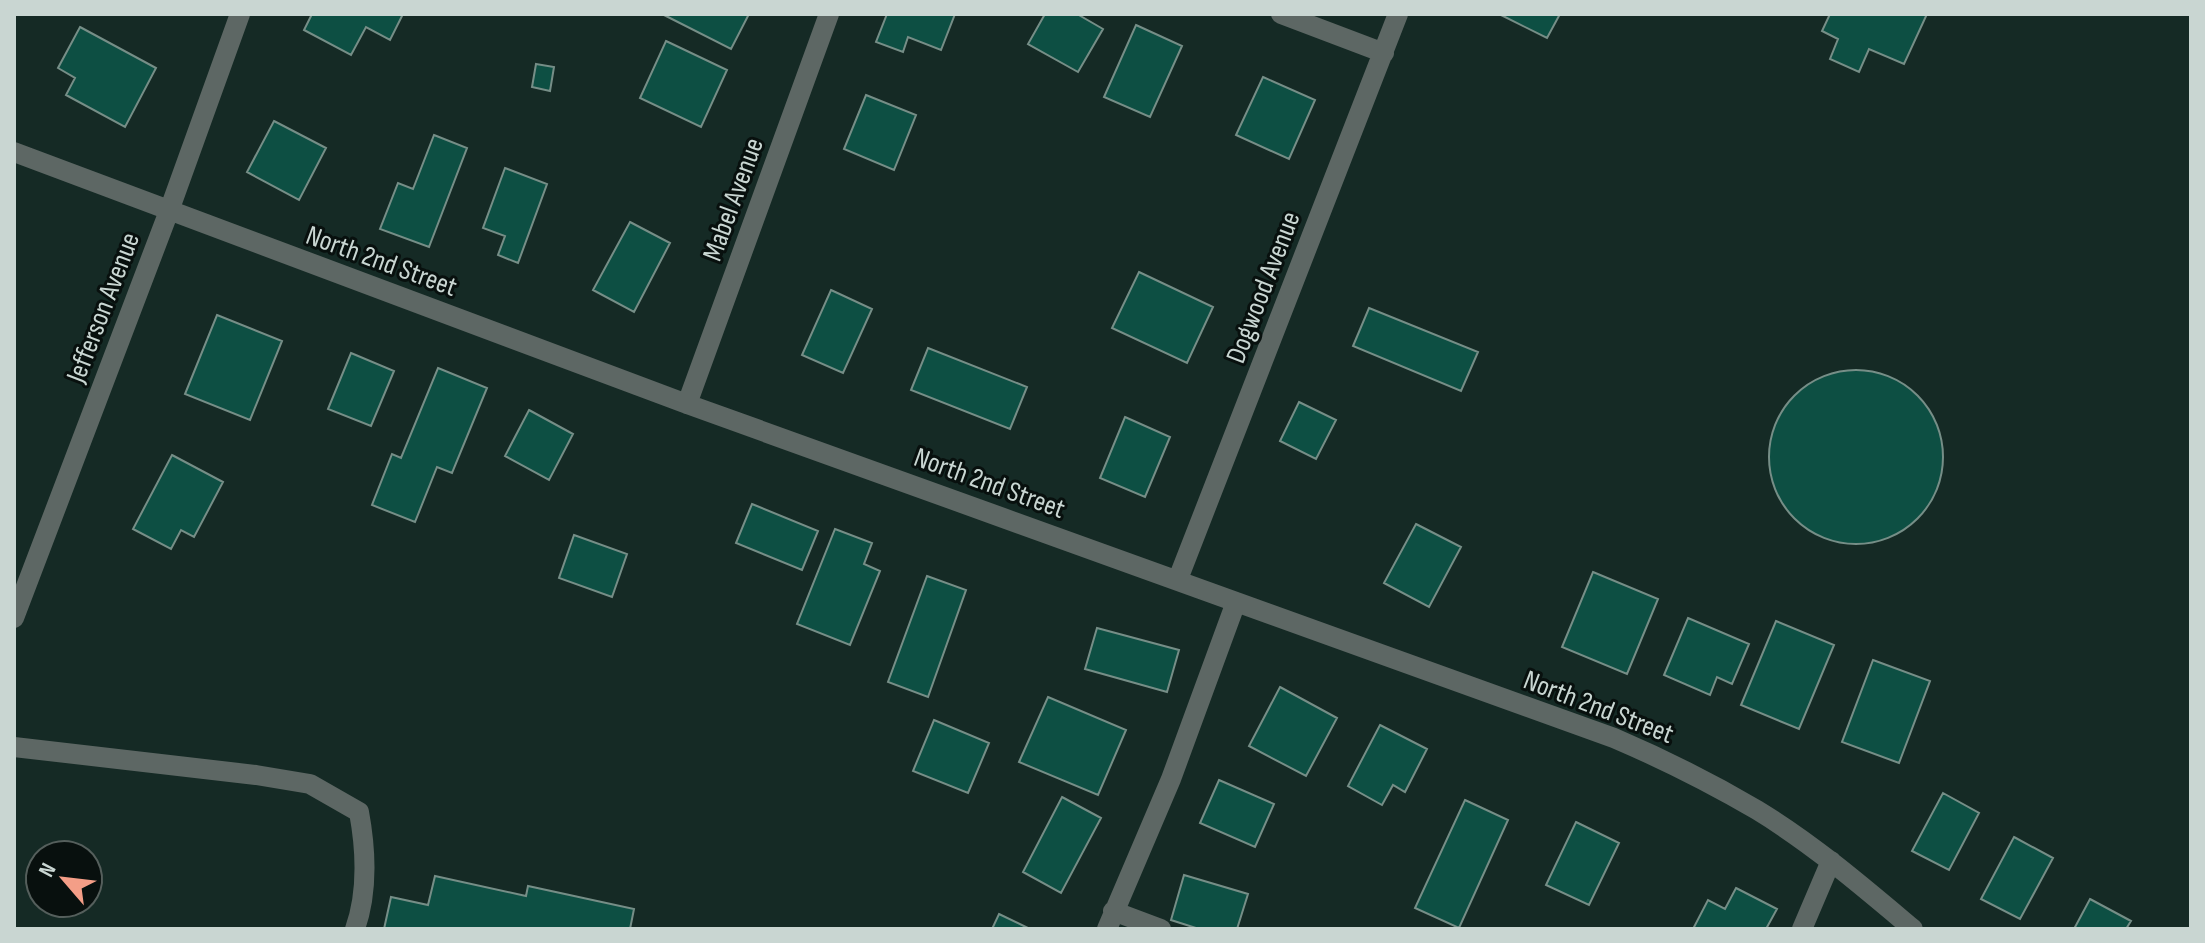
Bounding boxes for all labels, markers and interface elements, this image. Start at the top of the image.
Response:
street label: Mabel Avenue [696,134,771,265]
street label: Dogwood Avenue [1219,207,1307,368]
street label: North 2nd Street [302,219,461,304]
street label: Jefferson Avenue [59,228,147,388]
street label: North 2nd Street [910,441,1069,526]
street label: North 2nd Street [1519,664,1678,751]
north arrow [24,839,104,919]
text: N [33,859,62,882]

